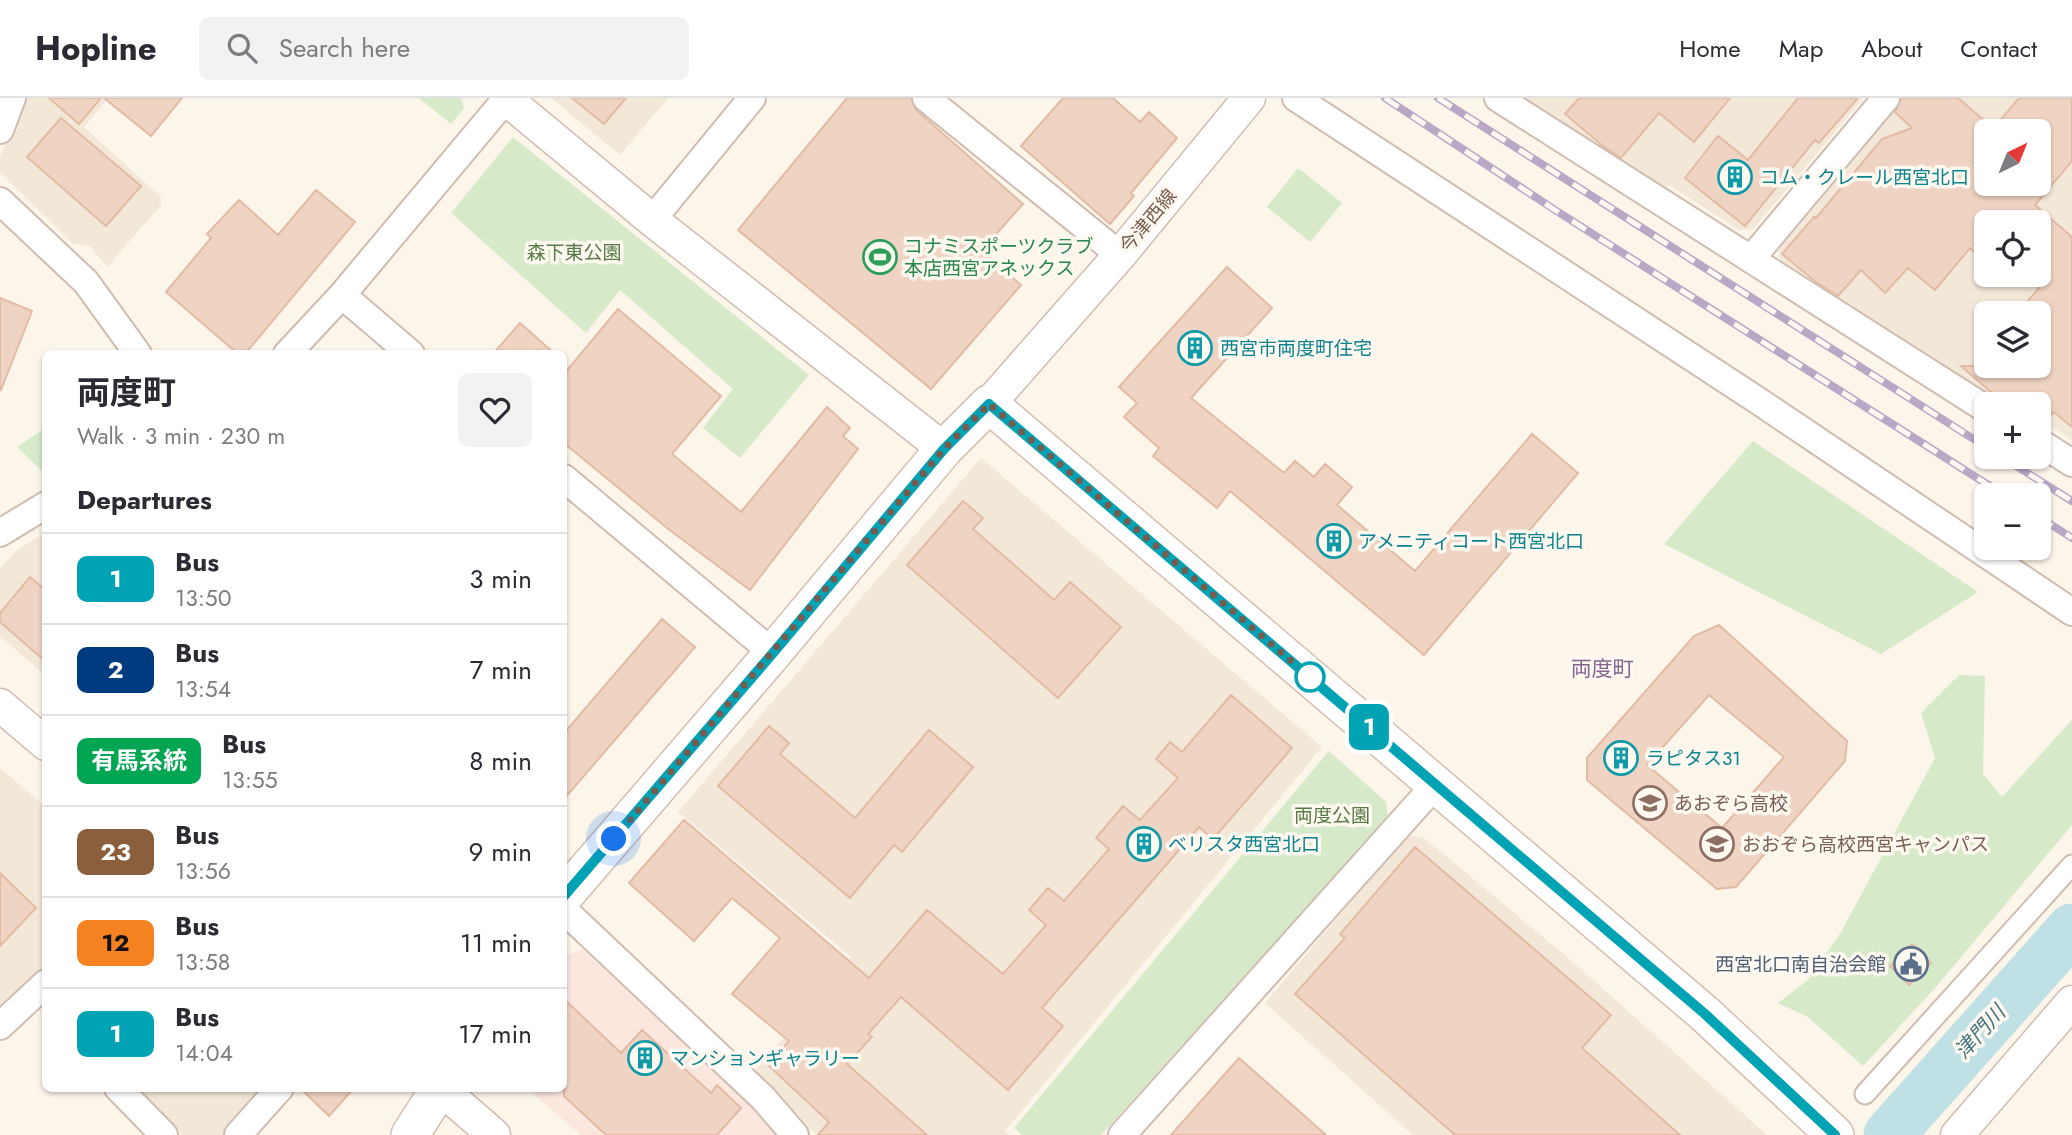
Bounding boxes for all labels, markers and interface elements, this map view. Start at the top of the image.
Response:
search box [199,17,689,80]
text: Hopline [35,25,157,72]
icon: search [223,29,261,67]
text: Search here [279,29,410,67]
text: Home [1679,31,1741,66]
text: Map [1779,31,1823,66]
text: About [1861,31,1922,66]
text: Contact [1960,31,2037,66]
north arrow [1974,119,2051,196]
map controls [1974,119,2051,560]
building icon: コム・クレール西宮北口 [1716,158,1754,196]
place label: コム・クレール西宮北口 [1760,164,1969,191]
street label: 今津西線 [1113,183,1183,259]
button: locate [1974,210,2051,287]
place label: コナミスポーツクラブ 本店西宮アネックス [904,233,1094,282]
sports icon: コナミスポーツクラブ 本店西宮アネックス [861,238,899,276]
park label: 森下東公園 [526,239,622,266]
button: layers [1974,301,2051,378]
building icon: 西宮市両度町住宅 [1176,329,1214,367]
place label: 西宮市両度町住宅 [1220,335,1372,362]
text: 両度町 [77,369,176,416]
button: heart [458,373,532,447]
button: + [1974,392,2051,469]
text: Walk · 3 min · 230 m [77,419,285,453]
text: Departures [77,481,212,519]
button: − [1974,483,2051,560]
building icon: アメニティコート西宮北口 [1315,522,1353,560]
place label: アメニティコート西宮北口 [1358,528,1584,555]
text: Bus [175,543,219,581]
text: 3 min [469,560,532,598]
text: 1 [109,561,122,596]
text: 13:50 [175,581,232,615]
text: Bus [175,634,219,672]
text: 7 min [470,651,532,689]
text: 2 [108,652,123,687]
district label: 両度町 [1571,654,1634,684]
unlabelled marker [1295,662,1325,692]
text: 13:54 [175,672,231,706]
line badge: 1 [1346,704,1392,750]
text: 1 [1363,709,1375,744]
text: Bus [222,725,266,763]
building icon: ラピタス31 [1602,739,1640,777]
text: 8 min [469,742,532,780]
text: 有馬系統 [91,743,187,778]
place label: ラピタス31 [1646,745,1741,772]
text: 13:55 [222,763,278,797]
school or university icon: あおぞら高校 [1631,784,1669,822]
place label: あおぞら高校 [1674,790,1788,817]
park label: 両度公園 [1294,802,1370,829]
text: Bus [175,816,219,854]
your location [596,821,631,856]
building icon: ベリスタ西宮北口 [1125,825,1163,863]
school or university icon: おおぞら高校西宮キャンパス [1698,825,1736,863]
place label: ベリスタ西宮北口 [1168,831,1320,858]
place label: おおぞら高校西宮キャンパス [1742,831,1989,858]
text: 9 min [469,833,532,871]
text: 23 [100,834,131,869]
text: 13:56 [175,854,231,888]
text: Bus [175,907,219,945]
text: 11 min [460,924,532,962]
text: 12 [102,925,129,960]
text: 13:58 [175,945,230,979]
public building icon: 西宮北口南自治会館 [1892,945,1930,983]
place label: 西宮北口南自治会館 [1715,951,1886,978]
water label: 津門川 [1948,997,2014,1065]
text: Bus [175,998,219,1036]
text: 17 min [458,1015,532,1053]
text: 1 [109,1016,122,1051]
text: 14:04 [175,1036,233,1070]
building icon: マンションギャラリー [626,1039,664,1077]
place label: マンションギャラリー [670,1045,860,1072]

